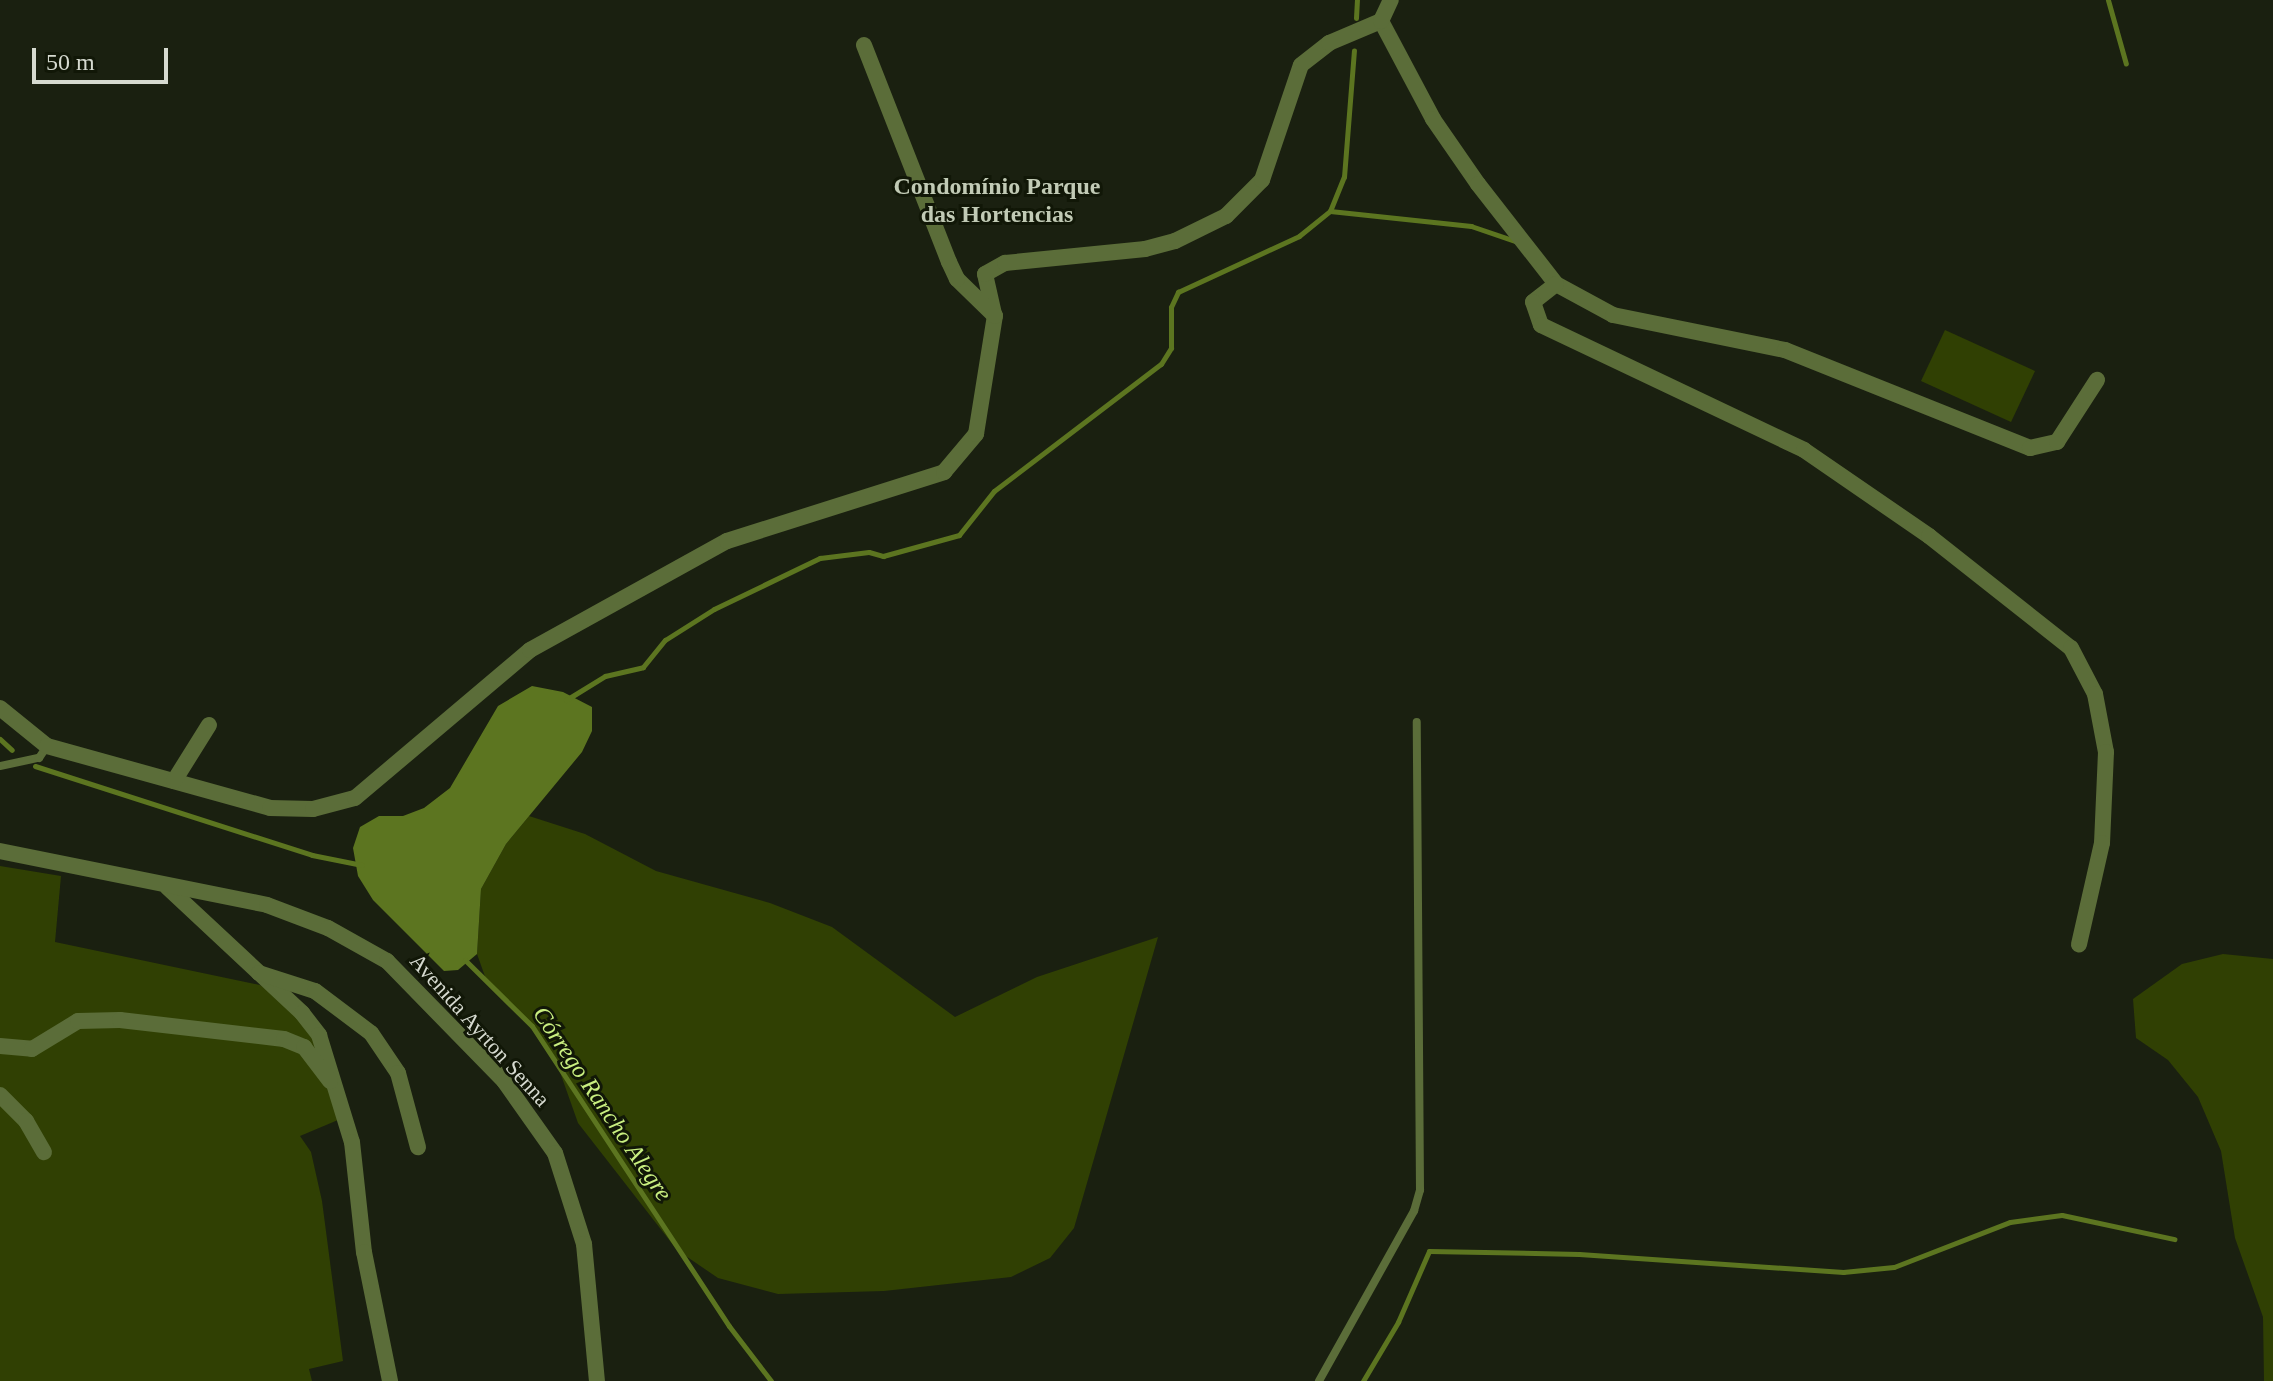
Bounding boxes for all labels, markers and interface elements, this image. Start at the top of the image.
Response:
scale bar [36,32,172,82]
text: 50 m [46,49,95,75]
district label: Condomínio Parque das Hortencias [894,173,1100,229]
street label: Avenida Ayrton Senna [404,948,556,1112]
water label: Córrego Rancho Alegre [526,1001,678,1207]

